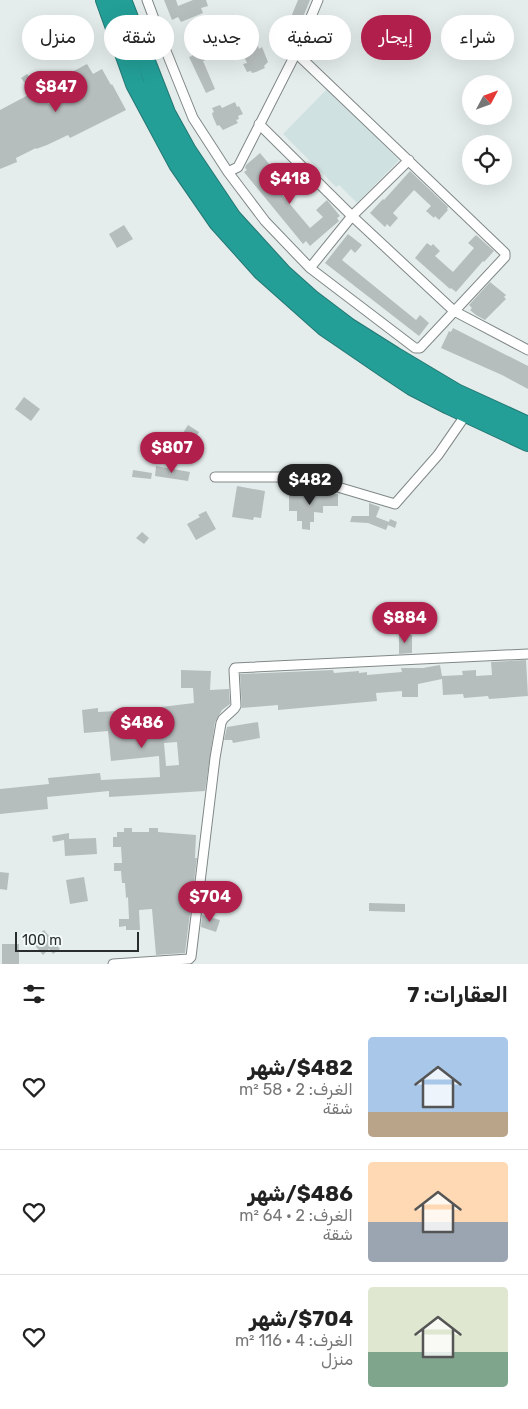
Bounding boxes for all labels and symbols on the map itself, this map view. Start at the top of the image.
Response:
pin: $847 [26,70,86,113]
north arrow [462,75,512,125]
pin: $418 [260,162,320,205]
pin: $807 [142,432,202,474]
pin: $482 [280,464,340,506]
pin: $884 [375,602,435,644]
pin: $486 [112,706,172,749]
pin: $704 [180,880,240,923]
scale bar [15,929,139,952]

